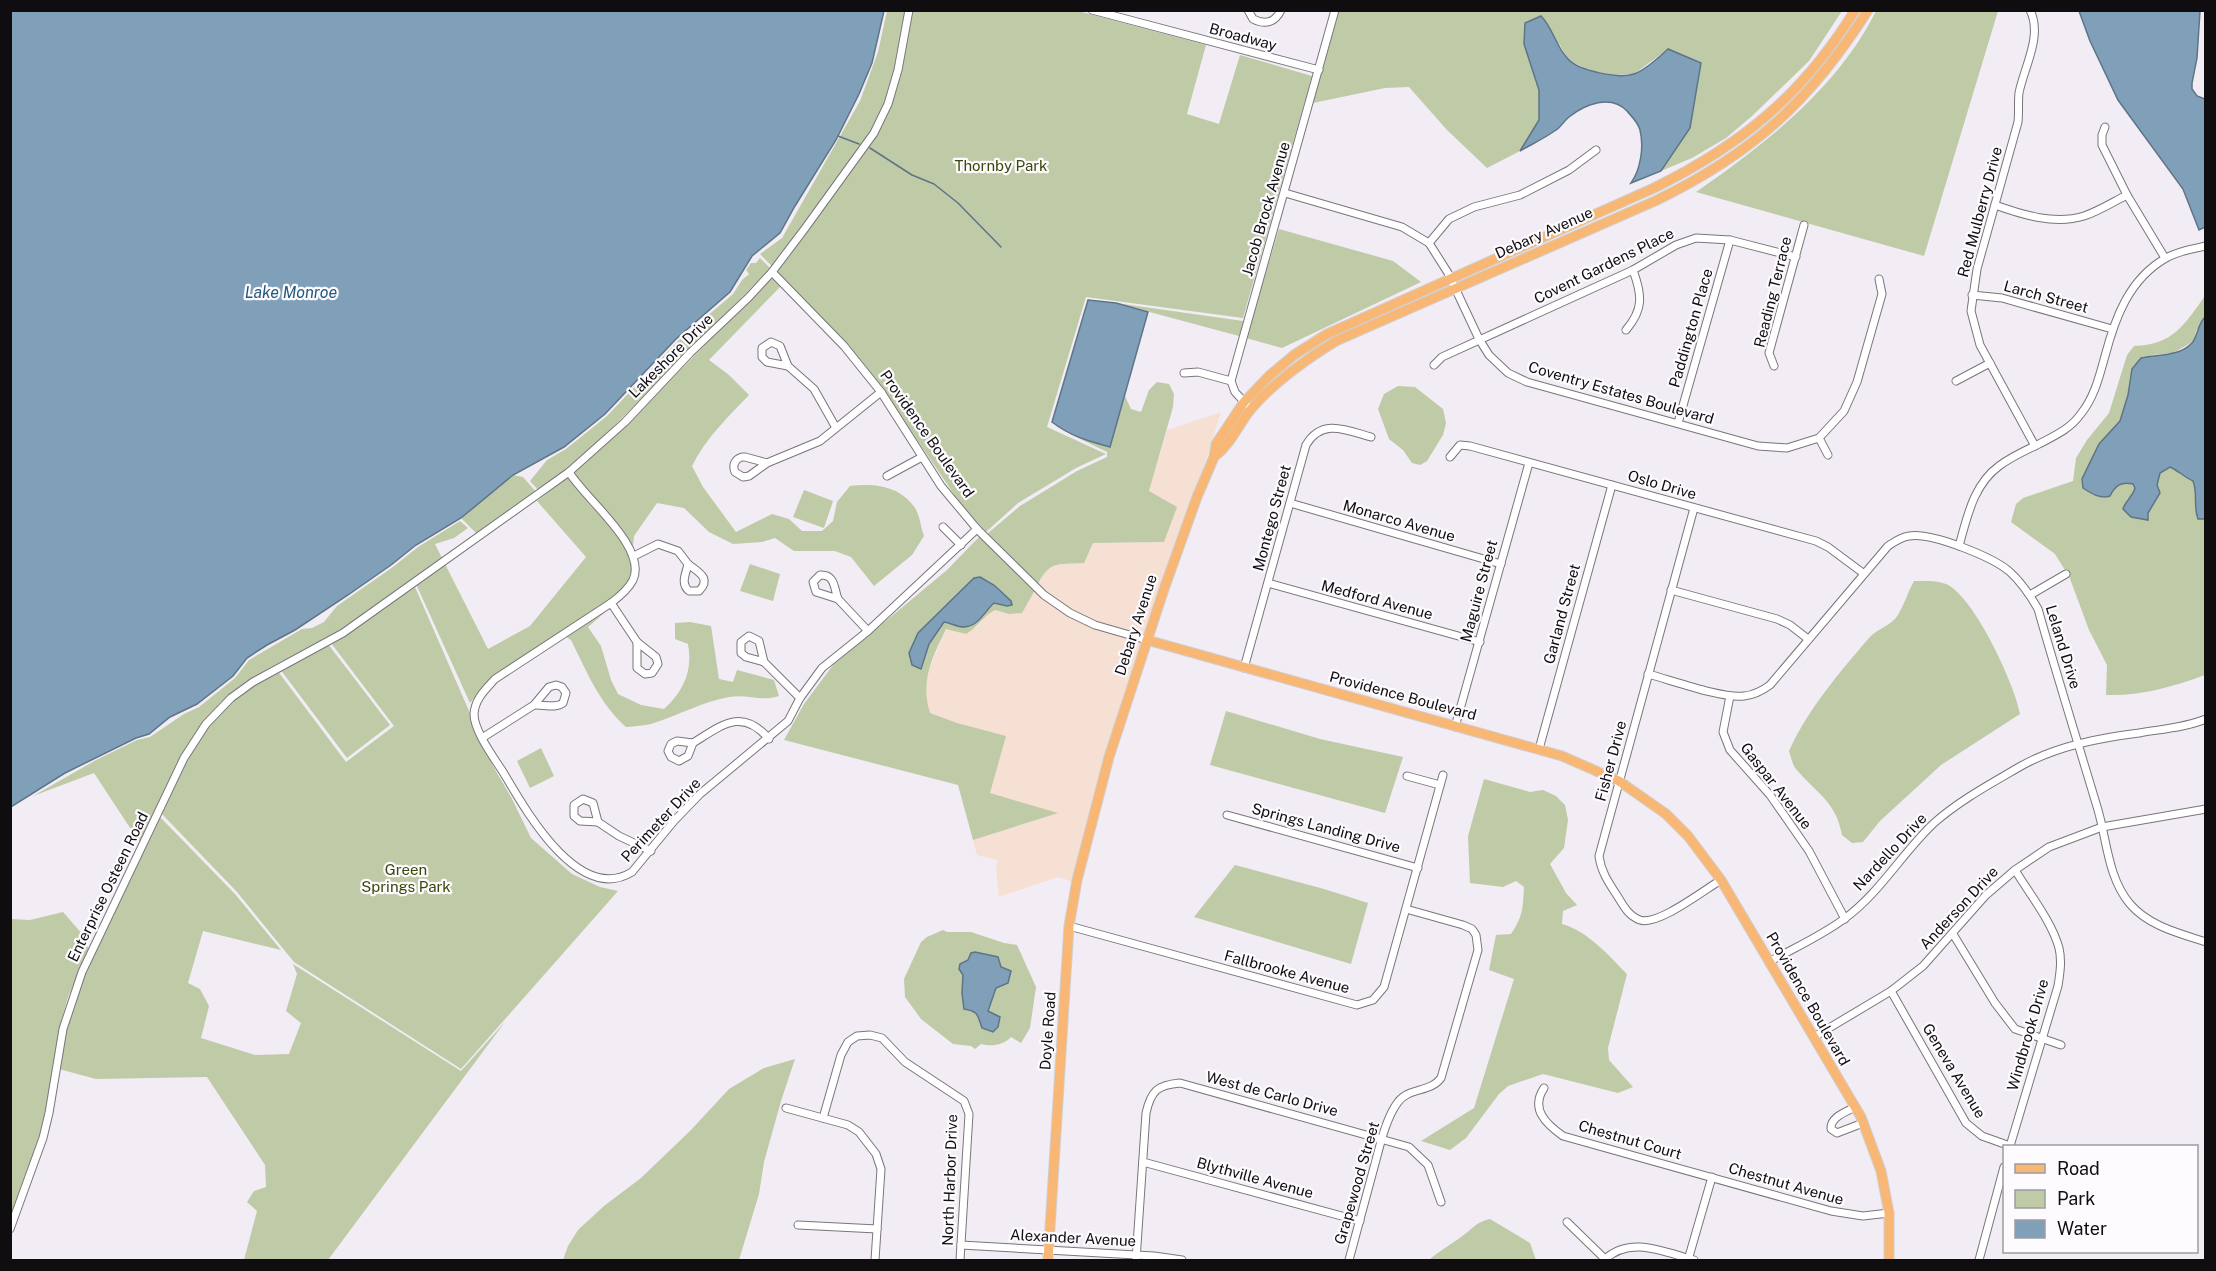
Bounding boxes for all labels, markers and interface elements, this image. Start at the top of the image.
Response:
street label: Broadway [1208,19,1279,54]
street label: Jacob Brock Avenue [1238,140,1293,278]
street label: Red Mulberry Drive [1954,145,2005,279]
park label: Thornby Park [954,157,1048,174]
street label: Debary Avenue [1492,203,1595,262]
street label: Covent Gardens Place [1531,224,1676,307]
street label: Reading Terrace [1751,235,1795,349]
street label: Paddington Place [1665,266,1716,389]
street label: Larch Street [2002,277,2090,316]
water label: Lake Monroe [245,283,337,302]
street label: Lakeshore Drive [625,310,716,401]
street label: Coventry Estates Boulevard [1526,358,1716,427]
street label: Providence Boulevard [877,367,978,501]
street label: Montego Street [1249,463,1294,573]
street label: Oslo Drive [1626,467,1698,502]
street label: Monarco Avenue [1341,496,1457,545]
street label: Maguire Street [1457,538,1500,644]
street label: Garland Street [1540,562,1583,666]
street label: Debary Avenue [1111,572,1160,678]
street label: Medford Avenue [1319,576,1435,623]
street label: Leland Drive [2043,603,2084,691]
street label: Providence Boulevard [1328,668,1478,723]
street label: Fisher Drive [1592,719,1629,803]
street label: Gaspar Avenue [1737,739,1815,832]
street label: Perimeter Drive [617,774,704,865]
street label: Springs Landing Drive [1250,799,1402,856]
street label: Enterprise Osteen Road [64,809,151,964]
street label: Nardello Drive [1850,810,1930,894]
park label: Green Springs Park [361,861,451,895]
street label: Anderson Drive [1916,863,2001,953]
street label: Providence Boulevard [1763,929,1854,1069]
street label: Fallbrooke Avenue [1223,947,1352,996]
street label: Windbrook Drive [2003,977,2052,1093]
street label: Doyle Road [1036,991,1059,1071]
street label: Geneva Avenue [1919,1020,1989,1121]
street label: West de Carlo Drive [1204,1068,1340,1119]
street label: North Harbor Drive [939,1114,960,1246]
street label: Chestnut Court [1577,1117,1684,1162]
street label: Grapewood Street [1331,1119,1382,1246]
legend [2003,1145,2198,1253]
street label: Blythville Avenue [1195,1154,1315,1201]
text: Road [2057,1158,2100,1179]
street label: Chestnut Avenue [1727,1159,1846,1208]
text: Park [2057,1188,2095,1209]
text: Water [2057,1218,2107,1239]
street label: Alexander Avenue [1009,1226,1137,1249]

